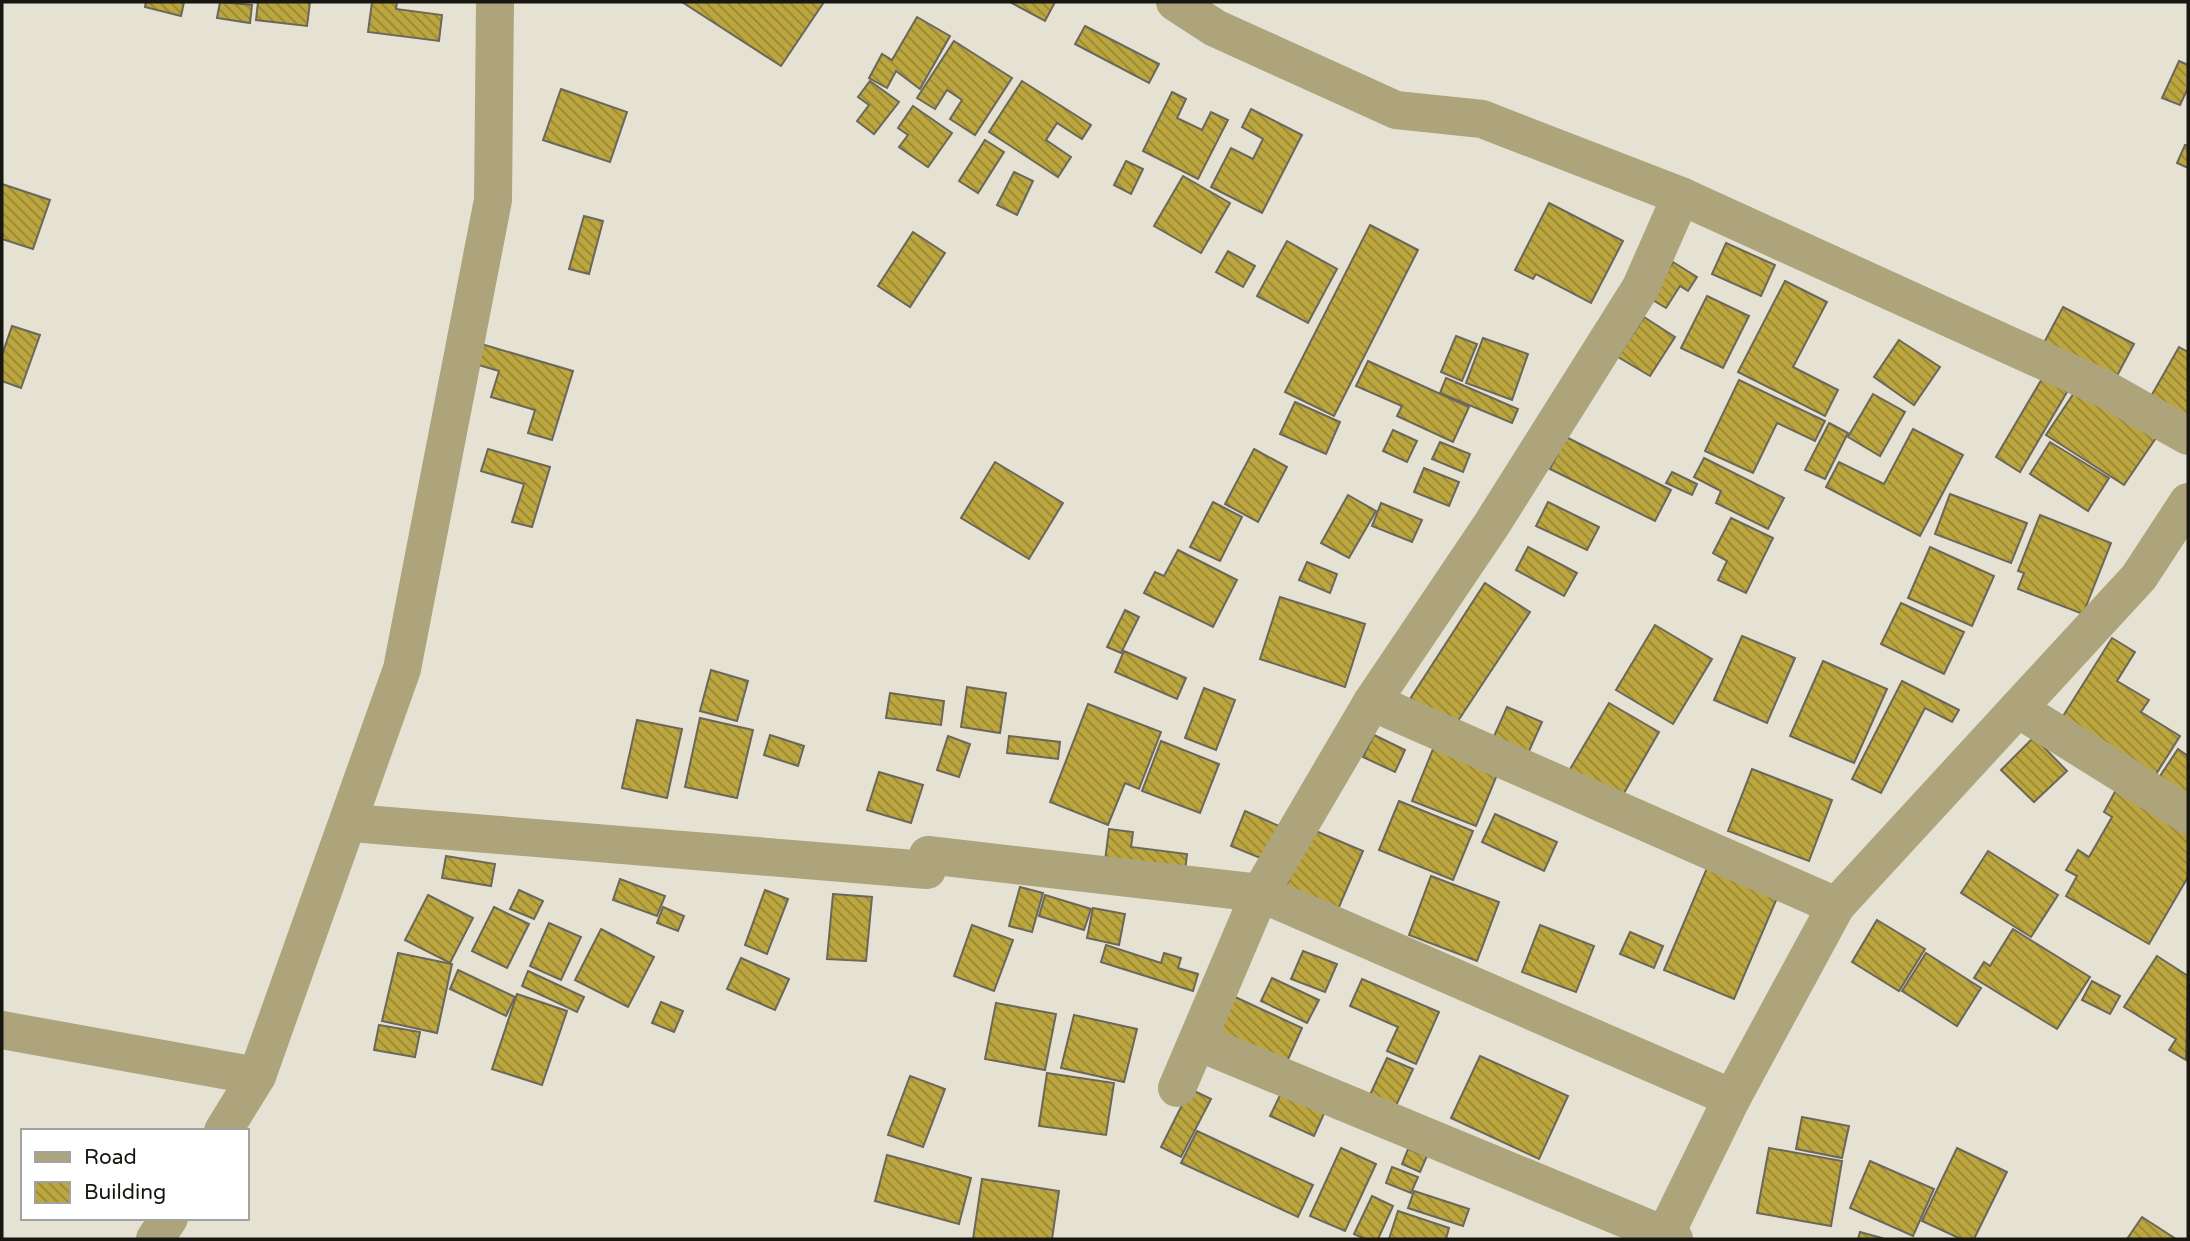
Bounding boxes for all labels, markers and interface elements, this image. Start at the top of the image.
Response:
legend [21,1129,248,1220]
text: Road [84,1145,137,1170]
text: Building [84,1180,166,1205]

